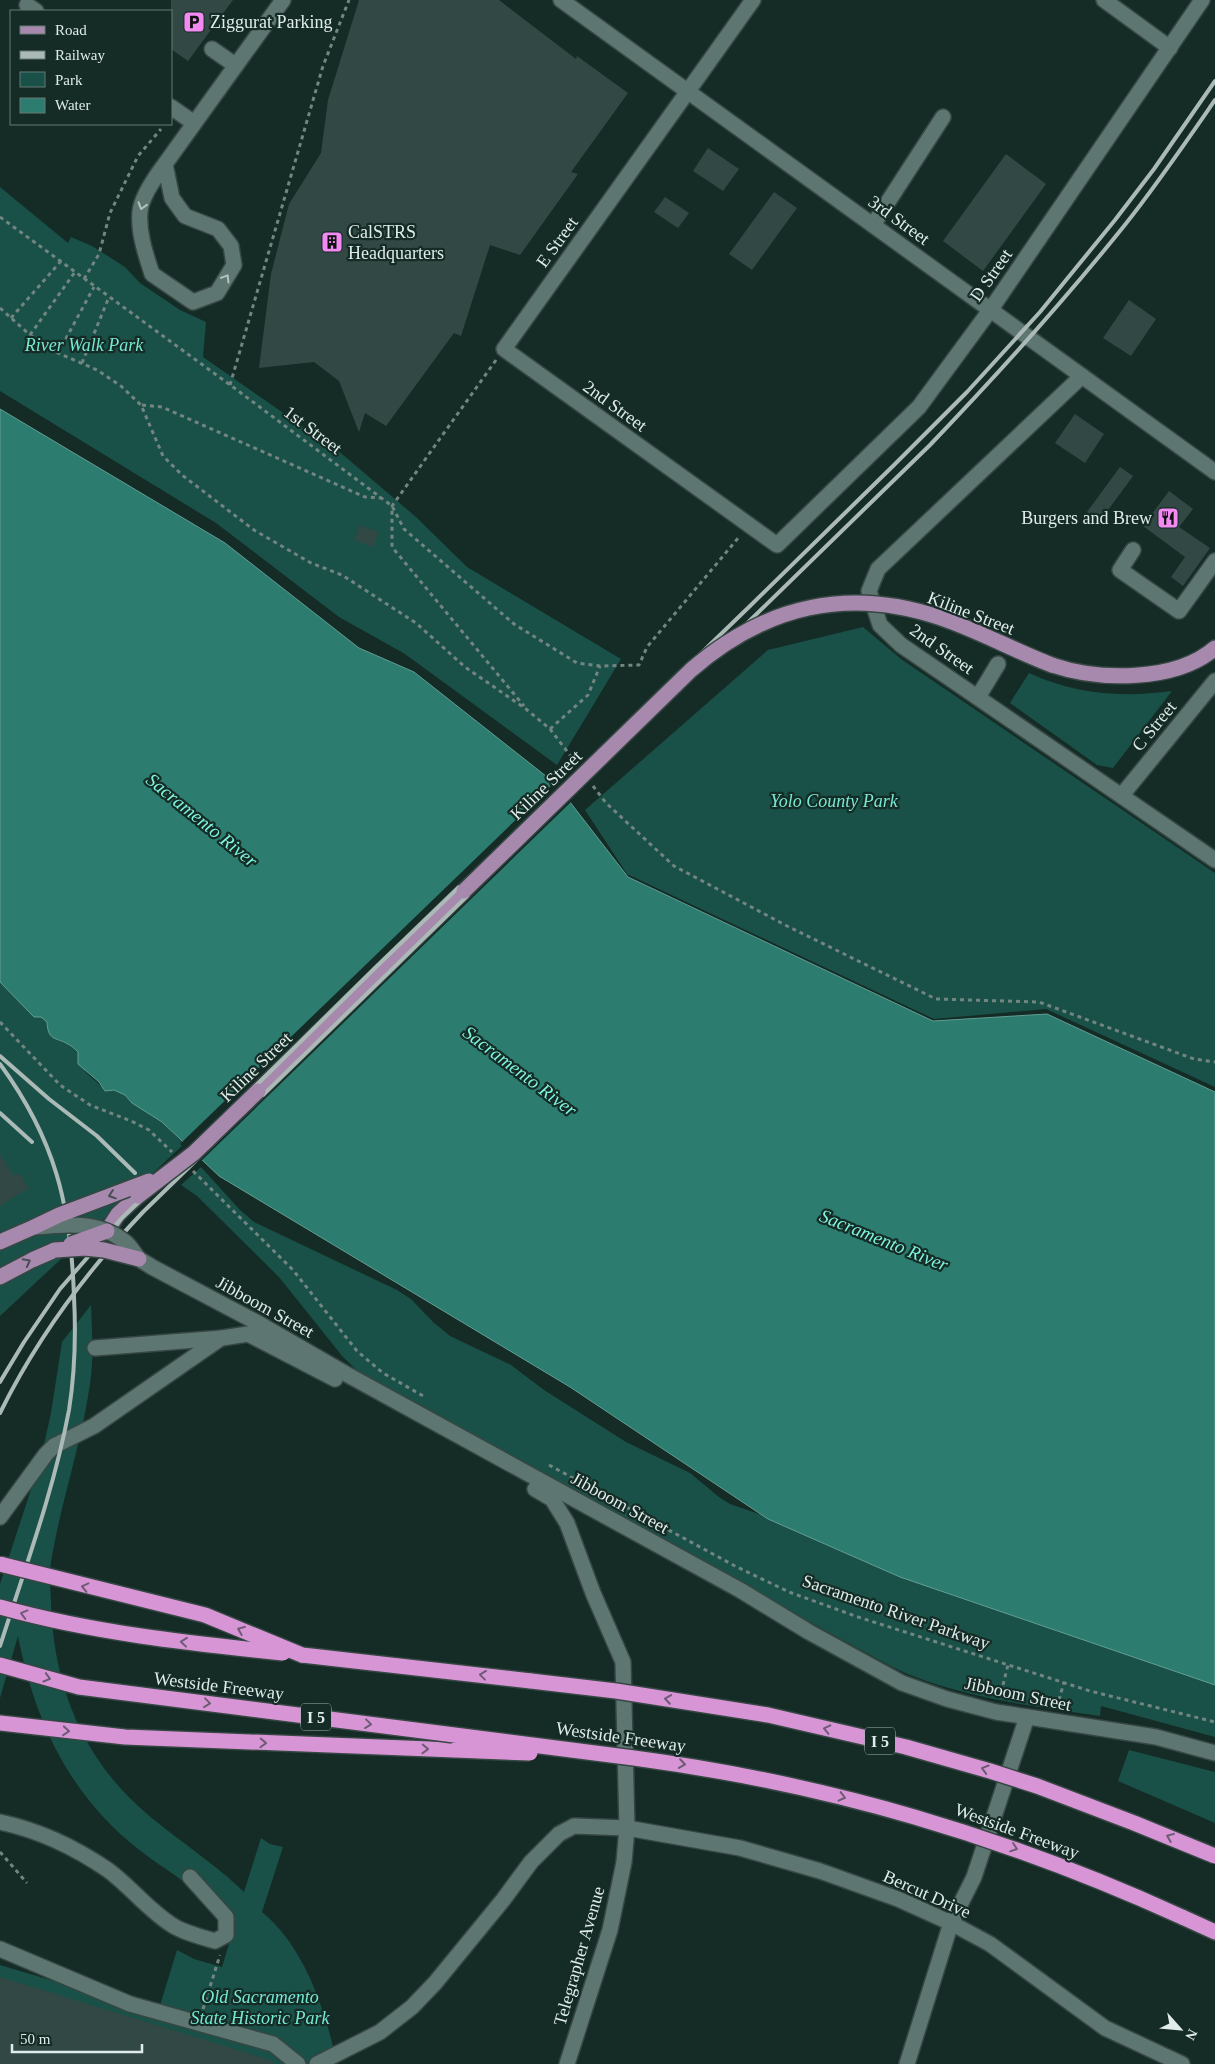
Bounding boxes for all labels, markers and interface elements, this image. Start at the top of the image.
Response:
legend [10,10,172,125]
parking icon: Ziggurat Parking [182,10,206,34]
place label: Ziggurat Parking [210,12,332,32]
text: Road [55,22,87,38]
text: Railway [55,47,105,63]
text: Park [55,72,83,88]
text: Water [55,97,90,113]
street label: 3rd Street [865,191,933,249]
one-way arrow [138,202,148,210]
street label: E Street [532,213,582,271]
place label: CalSTRS Headquarters [348,222,444,263]
building icon: CalSTRS Headquarters [320,230,344,254]
street label: D Street [966,245,1016,305]
one-way arrow [220,275,230,284]
park label: River Walk Park [24,335,144,355]
street label: 2nd Street [579,376,651,436]
street label: 1st Street [280,402,346,458]
restaurant icon: Burgers and Brew [1156,506,1180,530]
place label: Burgers and Brew [1021,508,1152,528]
street label: Kiline Street [925,587,1017,639]
street label: 2nd Street [906,620,978,678]
street label: C Street [1128,697,1180,755]
street label: Kiline Street [506,746,586,824]
water label: Sacramento River [142,769,262,872]
park label: Yolo County Park [770,791,899,811]
water label: Sacramento River [459,1021,581,1121]
street label: Kiline Street [216,1028,296,1106]
one-way arrow [108,1189,117,1199]
water label: Sacramento River [817,1205,952,1276]
one-way arrow [22,1258,31,1268]
street label: Jibboom Street [213,1272,317,1342]
street label: Jibboom Street [568,1468,672,1538]
street label: Sacramento River Parkway [800,1570,992,1654]
one-way arrow [80,1582,89,1593]
one-way arrow [20,1609,29,1620]
one-way arrow [237,1626,246,1636]
one-way arrow [180,1637,188,1648]
street label: Westside Freeway [153,1668,285,1704]
one-way arrow [478,1670,486,1681]
one-way arrow [43,1672,51,1683]
street label: Jibboom Street [963,1673,1073,1715]
one-way arrow [663,1694,671,1705]
one-way arrow [204,1697,212,1708]
road number: I 5 [301,1704,331,1730]
one-way arrow [365,1718,373,1729]
street label: Westside Freeway [555,1718,687,1756]
one-way arrow [823,1724,832,1735]
one-way arrow [62,1726,70,1737]
road number: I 5 [865,1728,895,1754]
one-way arrow [259,1737,267,1748]
one-way arrow [421,1743,429,1754]
one-way arrow [679,1758,687,1769]
one-way arrow [981,1765,989,1775]
one-way arrow [837,1791,846,1802]
street label: Westside Freeway [952,1799,1082,1863]
one-way arrow [1166,1833,1175,1844]
one-way arrow [1009,1842,1018,1852]
street label: Bercut Drive [880,1866,974,1922]
street label: Telegrapher Avenue [550,1884,608,2028]
park label: Old Sacramento State Historic Park [191,1987,331,2028]
north arrow [1155,2004,1205,2054]
scale bar [12,2022,142,2054]
text: N [1182,2027,1200,2043]
text: 50 m [20,2031,51,2047]

